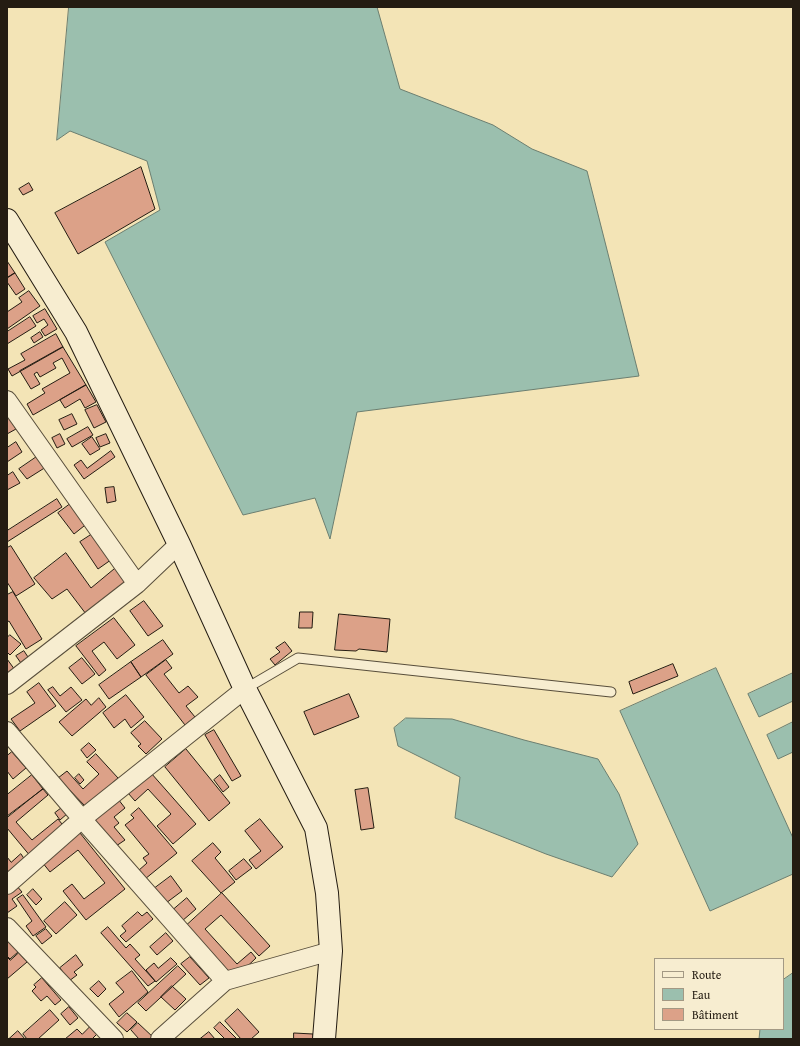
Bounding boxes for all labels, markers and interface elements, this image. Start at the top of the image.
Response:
legend [654,958,784,1030]
text: Route [692,966,721,983]
text: Eau [692,986,710,1003]
text: Bâtiment [692,1006,739,1023]

